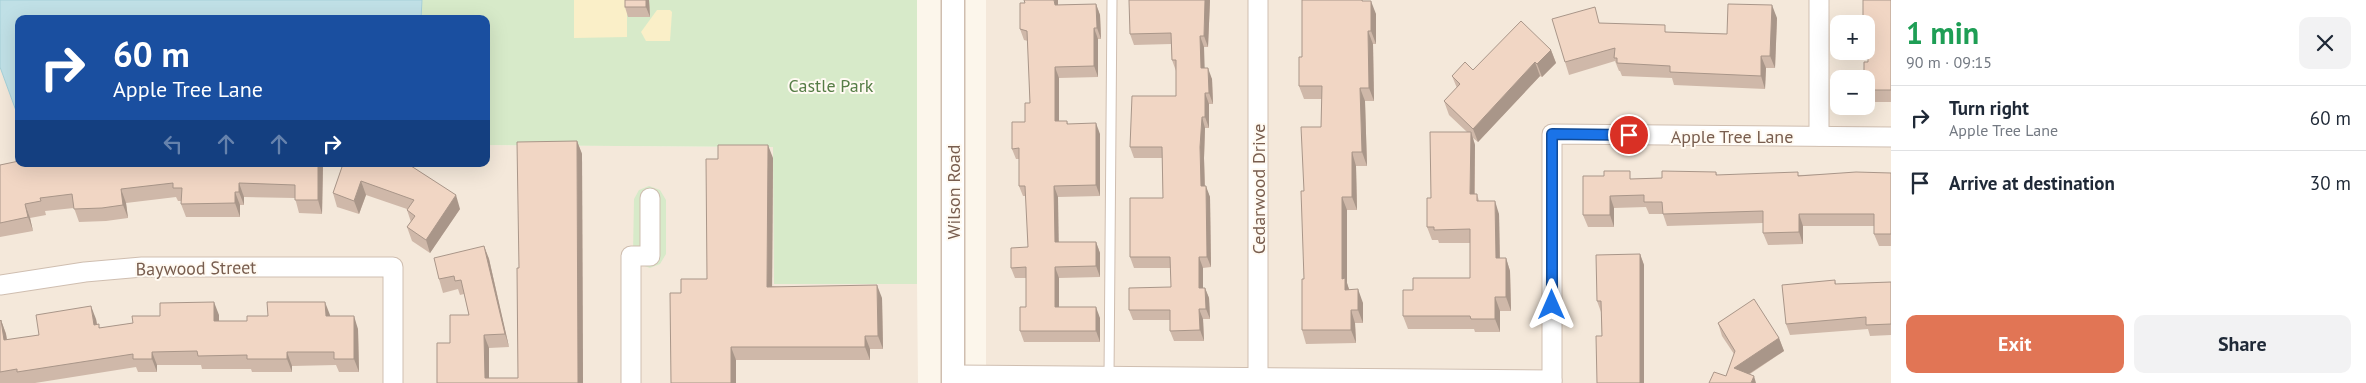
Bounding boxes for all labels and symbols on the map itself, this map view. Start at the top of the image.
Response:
park label: Castle Park [789,74,874,97]
pin [1608,114,1650,156]
street label: Cedarwood Drive [1247,124,1270,254]
street label: Apple Tree Lane [1671,125,1793,148]
street label: Wilson Road [942,145,965,239]
street label: Baywood Street [135,255,257,281]
position arrow [1525,278,1577,330]

